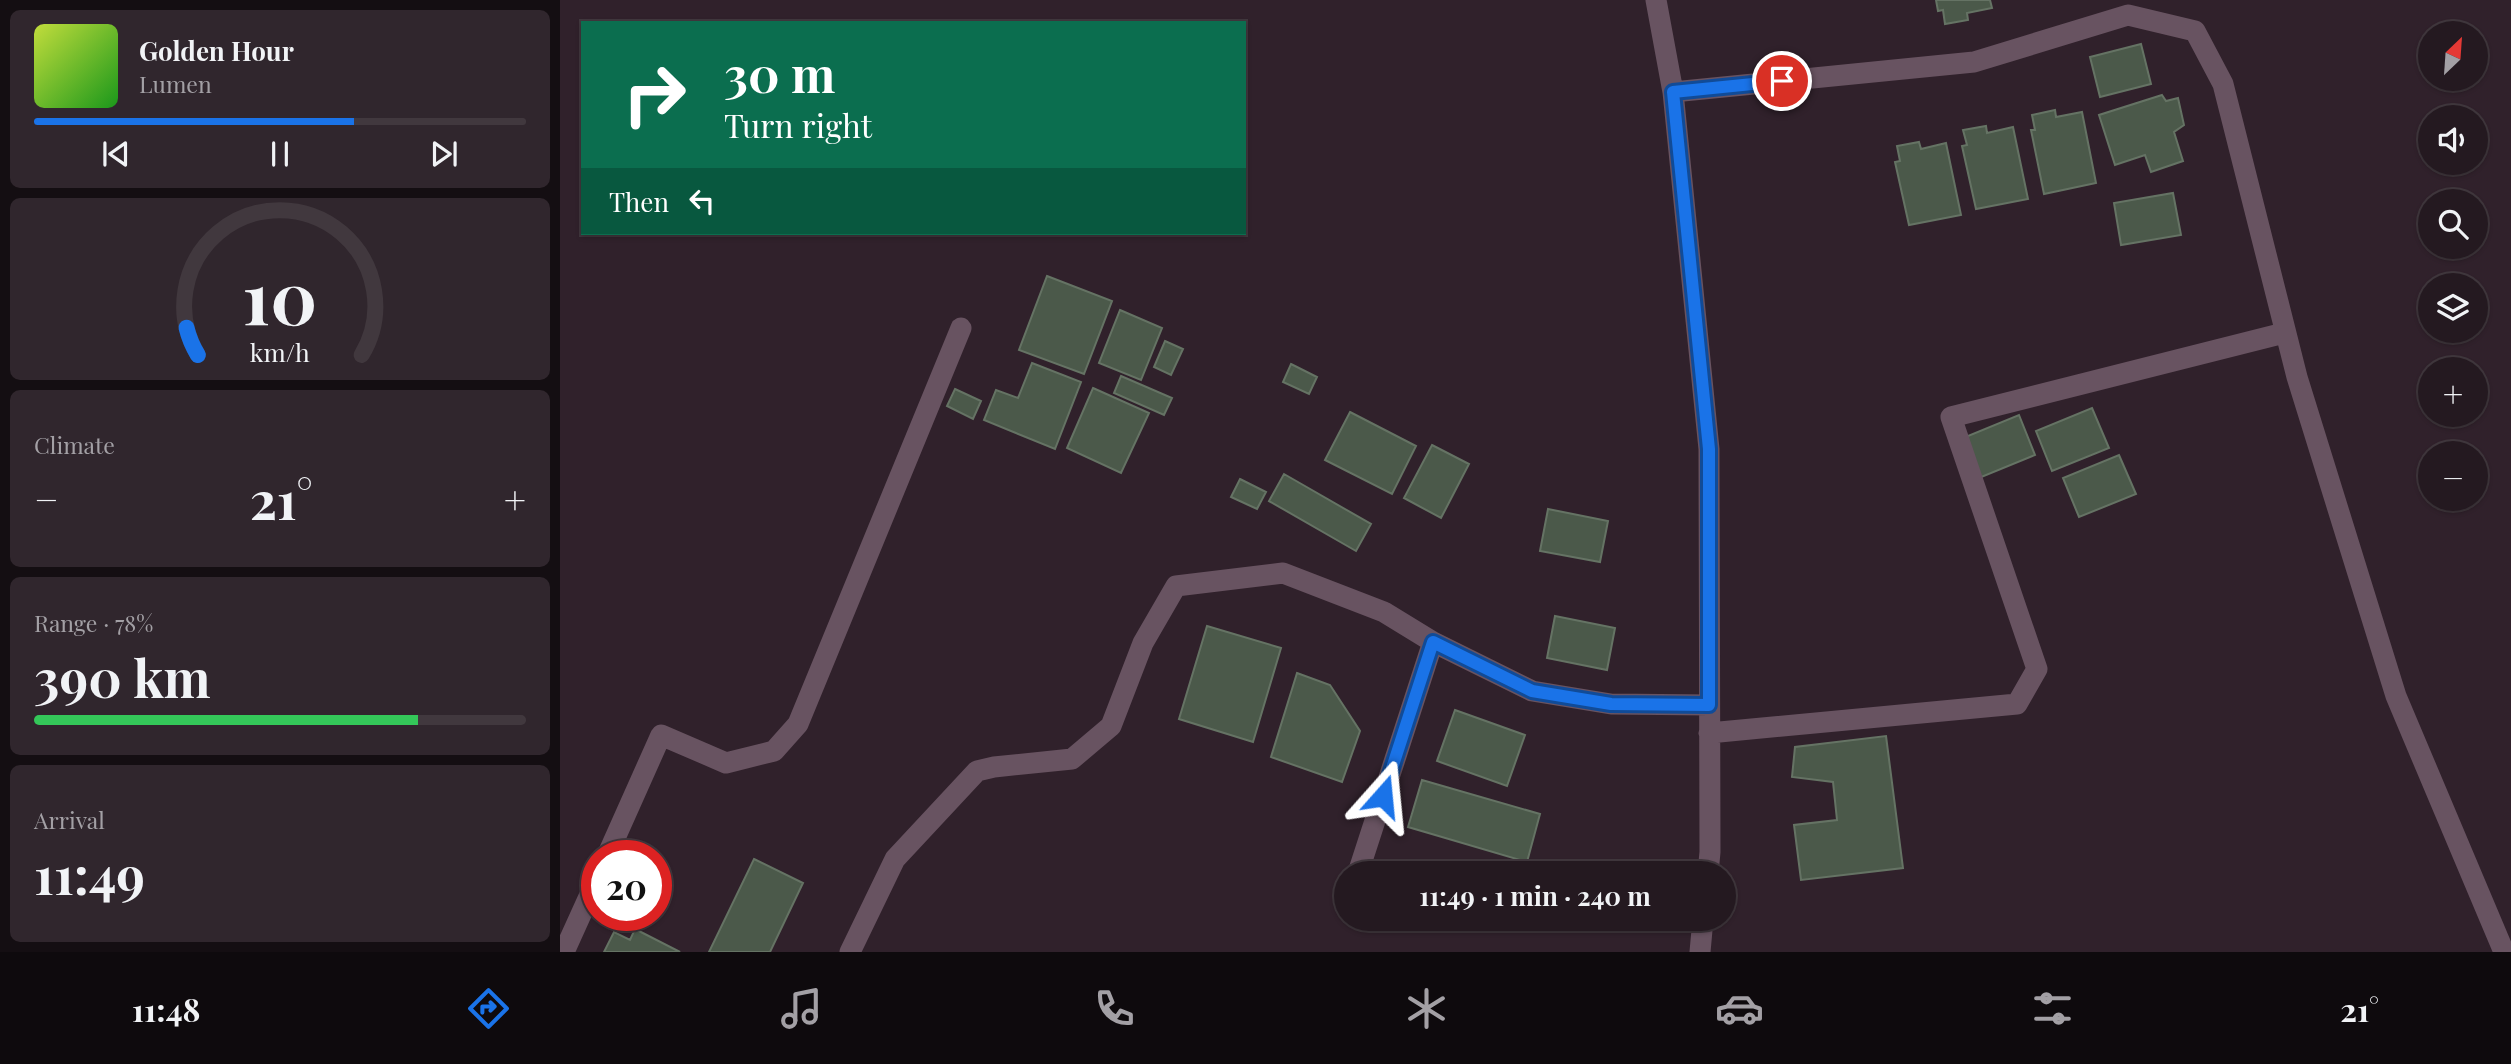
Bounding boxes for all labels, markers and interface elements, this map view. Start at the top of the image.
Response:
north arrow [2418,21,2488,91]
map controls [2418,21,2488,511]
text: Golden Hour [139,33,294,68]
text: 30 m [724,40,835,105]
icon: right [609,49,700,140]
pin [1752,51,1812,111]
icon: arrive [1763,62,1801,100]
text: Lumen [139,68,212,99]
text: Turn right [724,103,872,146]
button: sound [2418,105,2488,175]
icon: previous [97,135,135,173]
icon: pause [261,135,299,173]
icon: next [425,135,463,173]
icon: left [683,182,721,220]
text: Then [609,184,669,219]
button: search [2418,189,2488,259]
text: 10 [243,246,317,343]
button: layers [2418,273,2488,343]
text: km/h [250,334,310,367]
button: + [2418,357,2488,427]
text: Climate [34,429,115,460]
button: − [2418,441,2488,511]
text: 21° [250,464,313,533]
text: − [34,473,59,524]
text: + [504,473,526,524]
text: Range · 78% [34,607,153,638]
text: 390 km [34,642,211,711]
position arrow [1346,759,1420,833]
text: Arrival [34,804,105,835]
text: 11:49 [34,839,145,908]
speed limit sign: 20 [581,840,672,931]
text: 11:49 · 1 min · 240 m [1419,878,1651,913]
icon: directions [464,984,513,1033]
icon: music [777,984,826,1033]
icon: phone [1090,984,1139,1033]
icon: climate [1402,984,1451,1033]
icon: car [1715,984,1764,1033]
icon: filters [2028,984,2077,1033]
text: 11:48 [132,987,200,1030]
text: 21° [2340,987,2379,1030]

